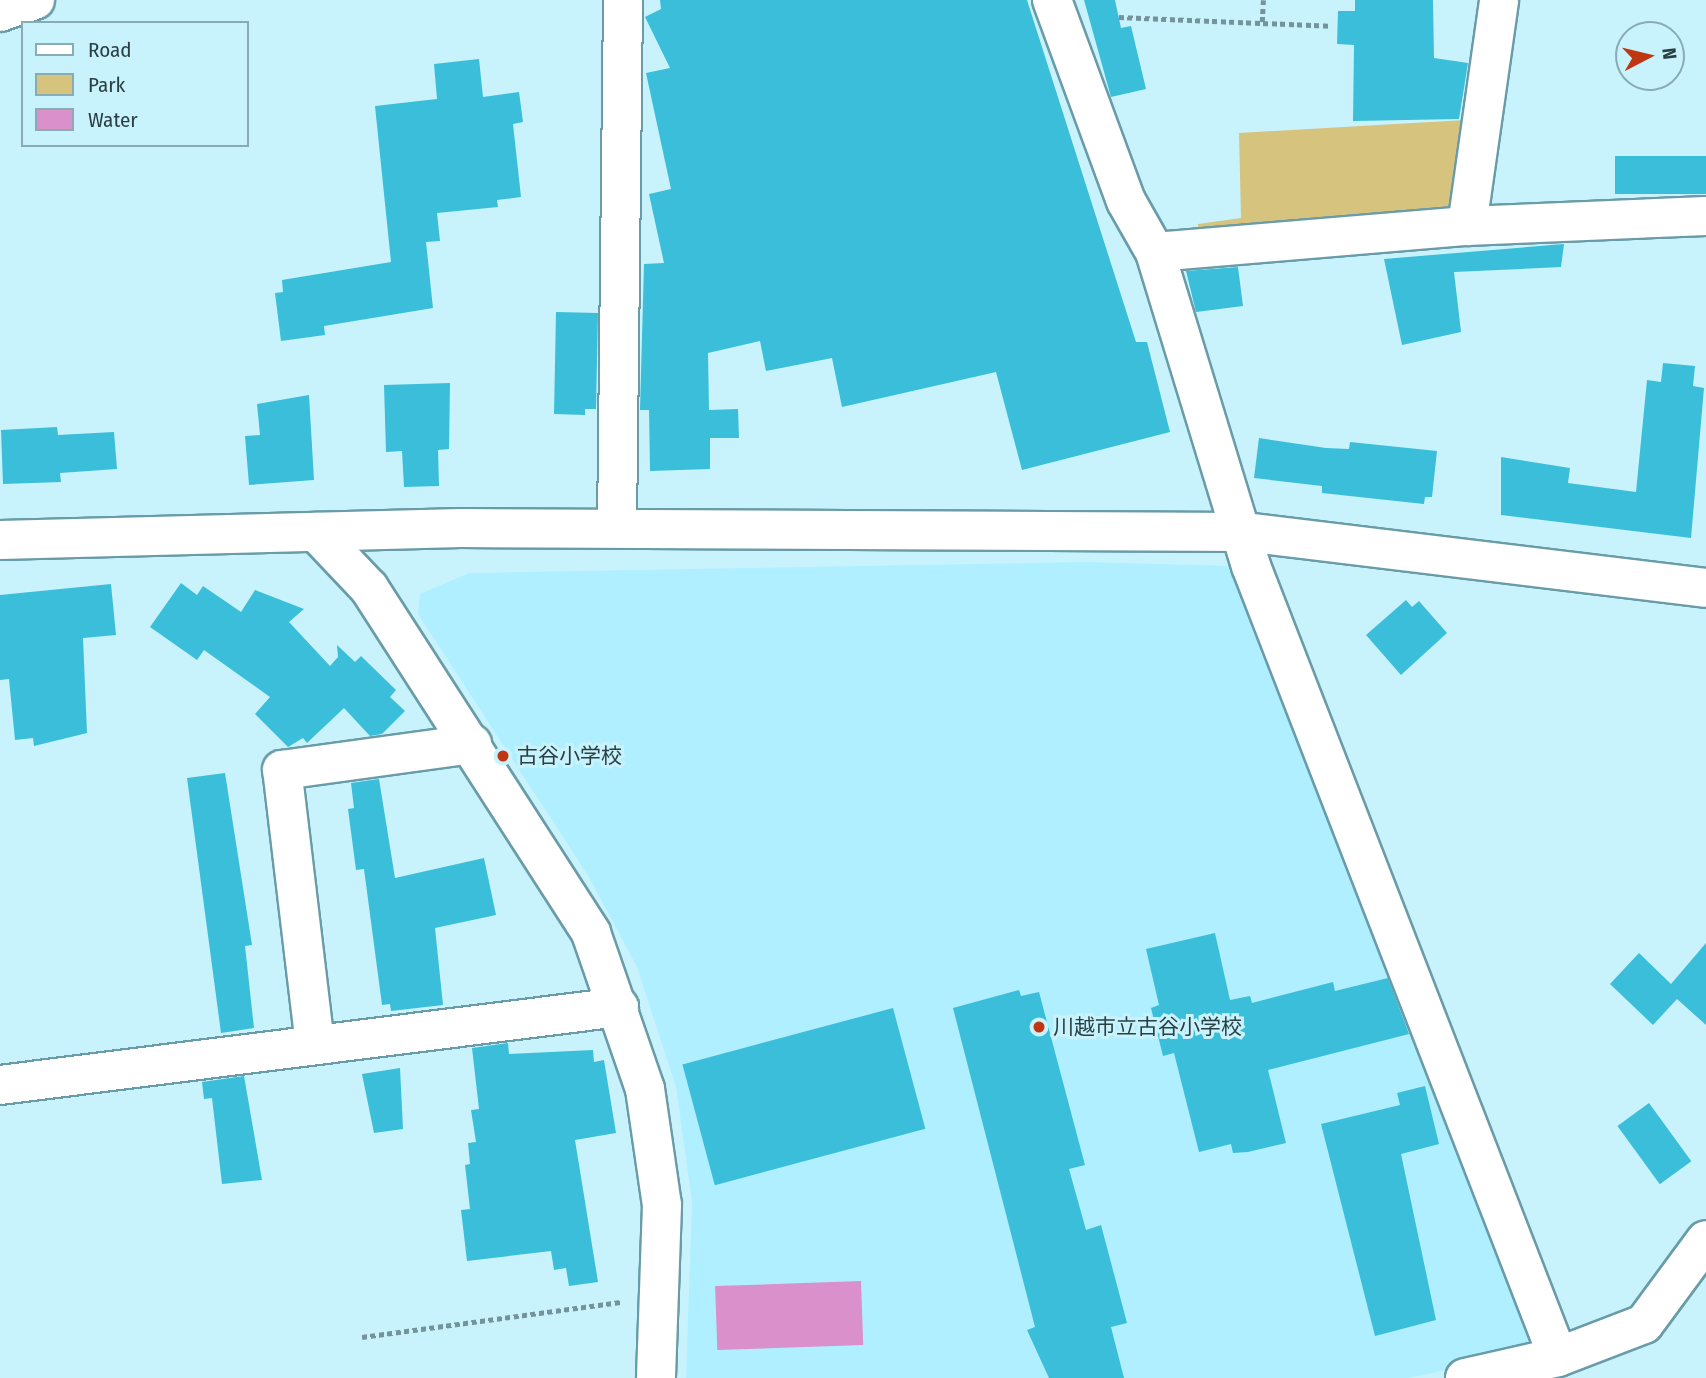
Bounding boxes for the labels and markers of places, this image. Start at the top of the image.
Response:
place label: 古谷小学校 [517,743,622,769]
marker: 古谷小学校 [495,748,511,764]
place label: 川越市立古谷小学校 [1053,1014,1242,1040]
marker: 川越市立古谷小学校 [1031,1019,1047,1035]

